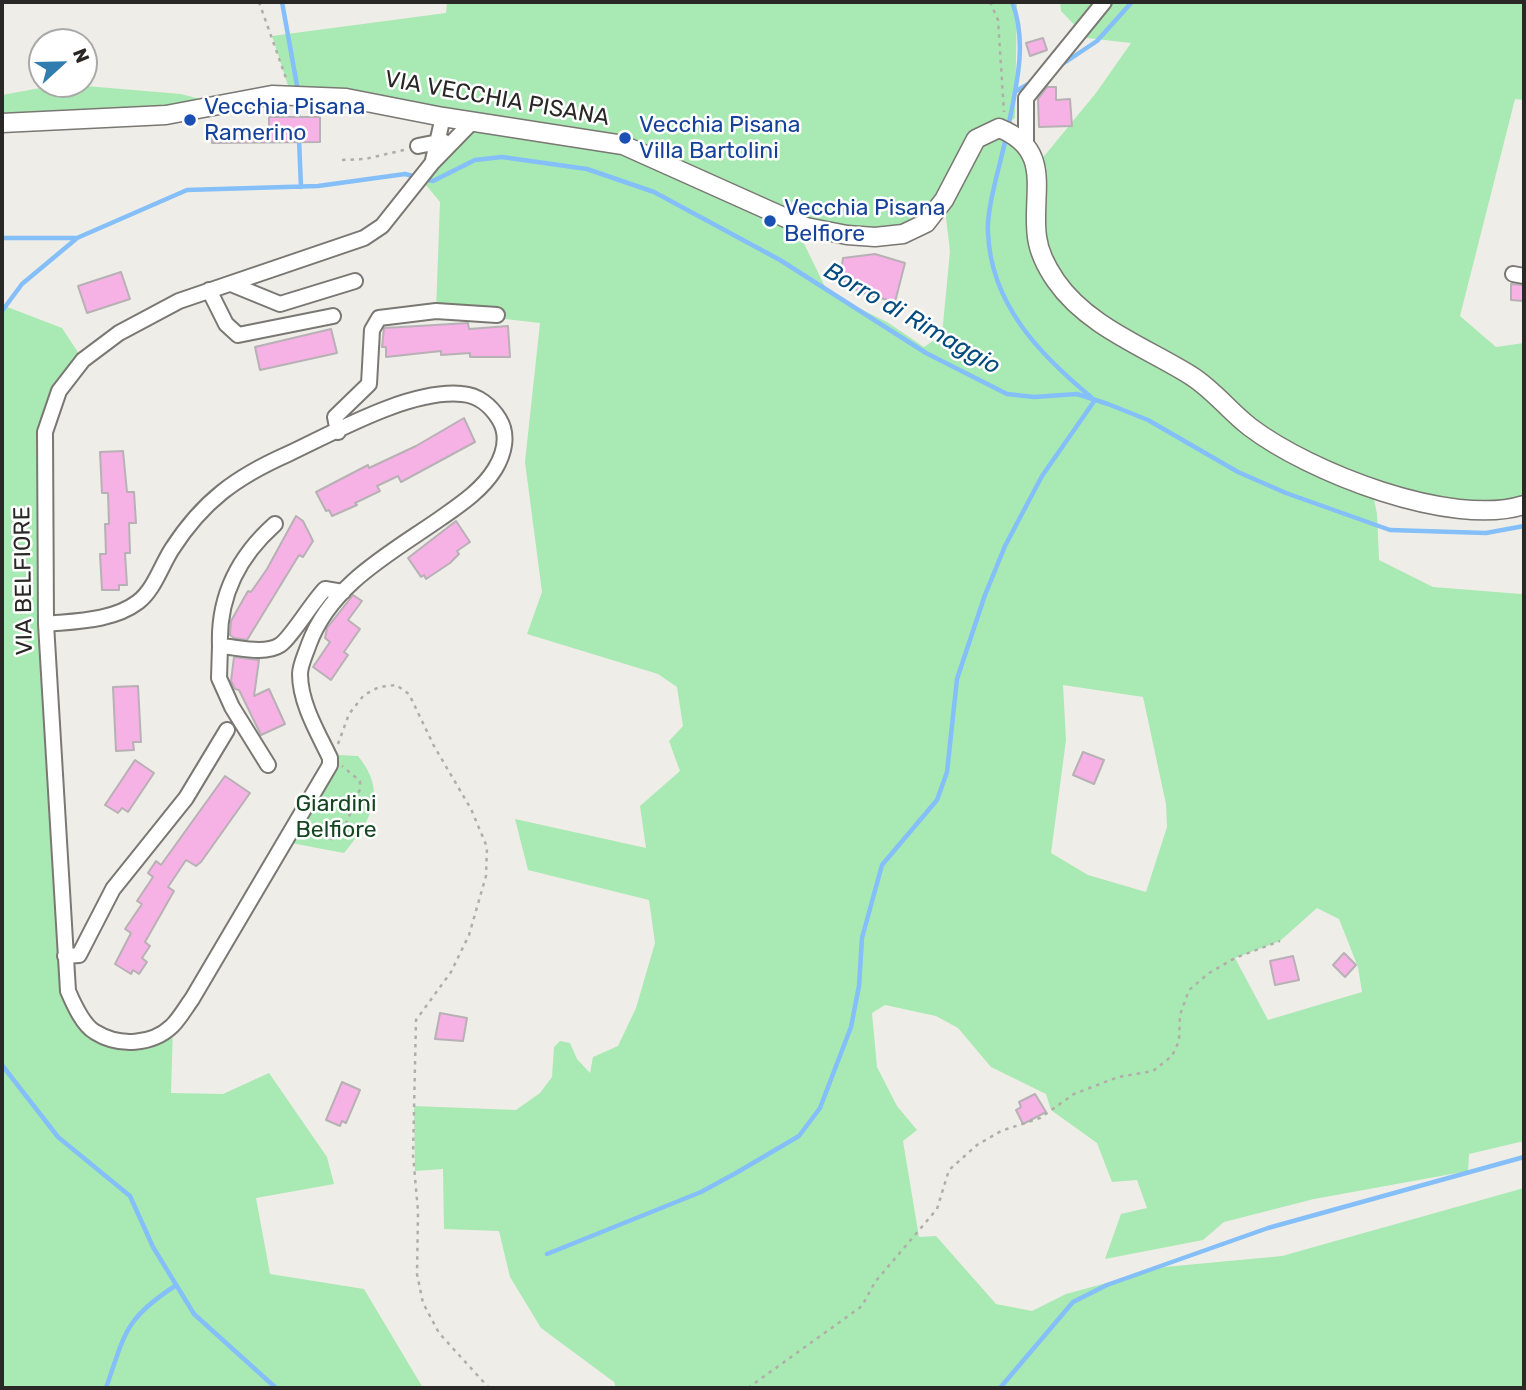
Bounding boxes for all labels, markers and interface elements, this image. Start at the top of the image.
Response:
north arrow [28,28,98,98]
text: N [68,45,94,66]
street label: VIA VECCHIA PISANA [383,66,611,132]
place label: Vecchia Pisana Ramerino [204,93,365,147]
place label: Vecchia Pisana Villa Bartolini [639,111,800,165]
marker: Vecchia Pisana Ramerino [182,112,198,128]
marker: Vecchia Pisana Villa Bartolini [617,130,633,146]
place label: Vecchia Pisana Belfiore [784,194,945,248]
marker: Vecchia Pisana Belfiore [762,213,778,229]
water label: Borro di Rimaggio [819,257,1005,381]
street label: VIA BELFIORE [9,506,39,656]
park label: Giardini Belfiore [295,790,377,844]

